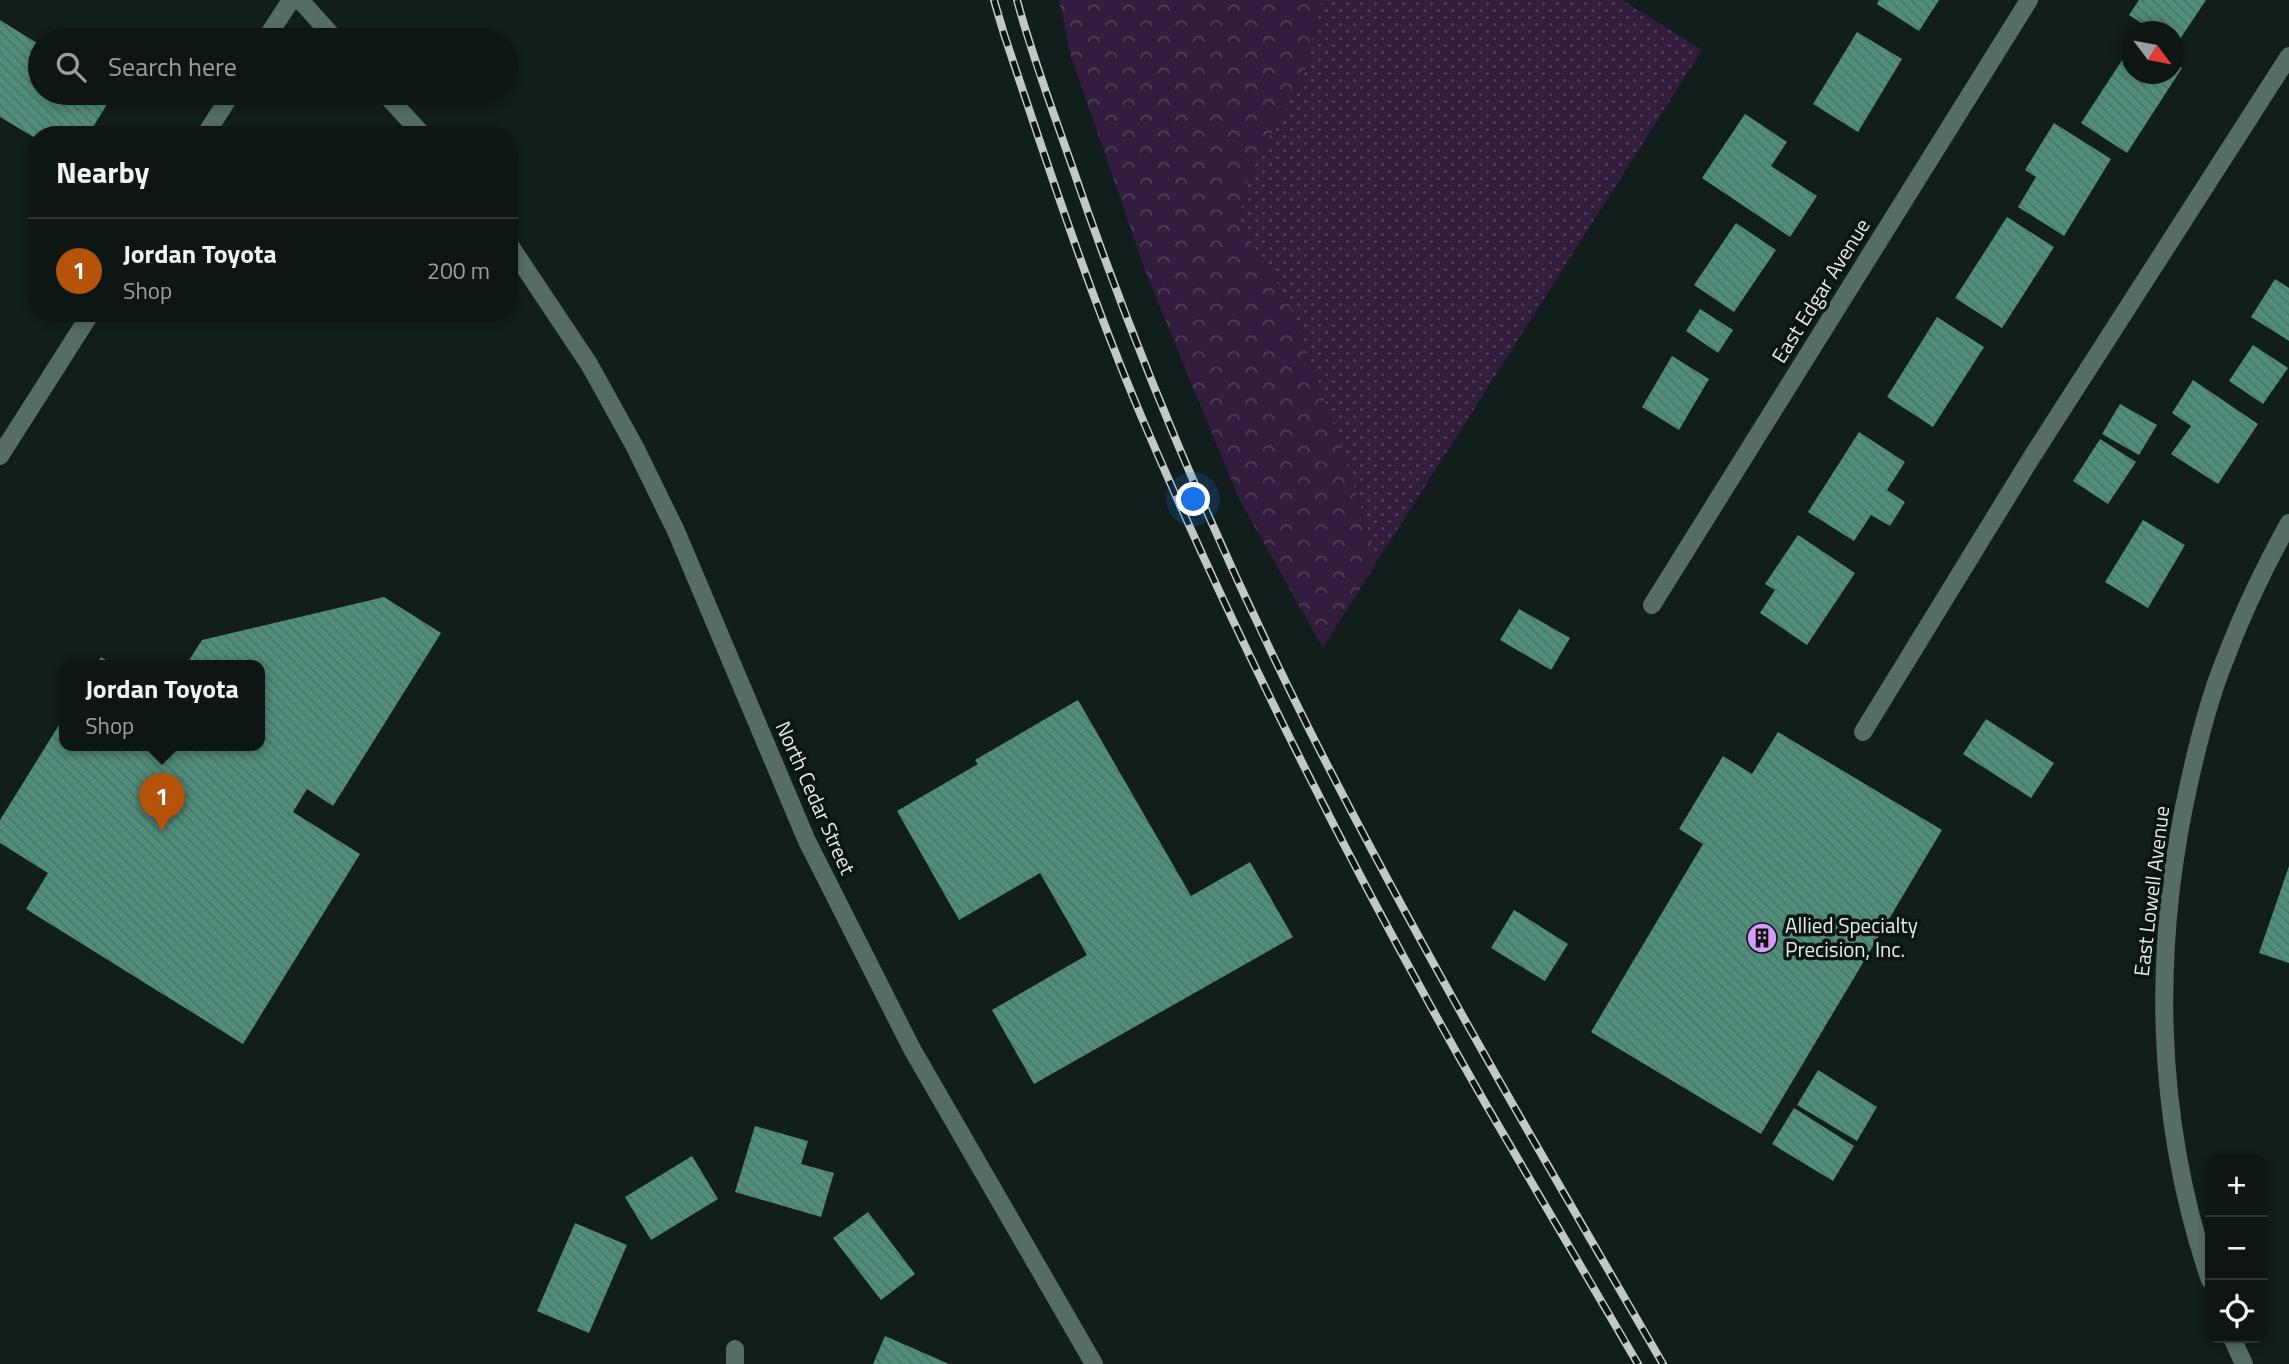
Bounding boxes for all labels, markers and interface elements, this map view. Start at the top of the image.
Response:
north arrow [2121,21,2184,84]
search box [28,28,518,105]
text: Search here [108,47,237,86]
icon: search [52,48,90,86]
text: Nearby [56,149,149,195]
street label: East Edgar Avenue [1763,212,1878,369]
text: Jordan Toyota [123,234,277,273]
text: 1 [73,253,85,288]
text: 200 m [427,253,490,288]
text: Shop [123,273,172,308]
your location [1176,482,1210,516]
popup [59,660,265,751]
text: Jordan Toyota [85,669,239,708]
text: Shop [85,708,134,743]
street label: North Cedar Street [768,716,864,880]
pin: 1 [139,773,185,831]
street label: East Lowell Avenue [2125,804,2177,978]
place label: Allied Specialty Precision, Inc. [1785,909,1918,965]
building icon: Allied Specialty Precision, Inc. [1745,921,1779,955]
map controls [2205,1154,2268,1343]
button: + [2205,1154,2268,1217]
button: − [2205,1217,2268,1280]
button: locate [2205,1280,2268,1343]

